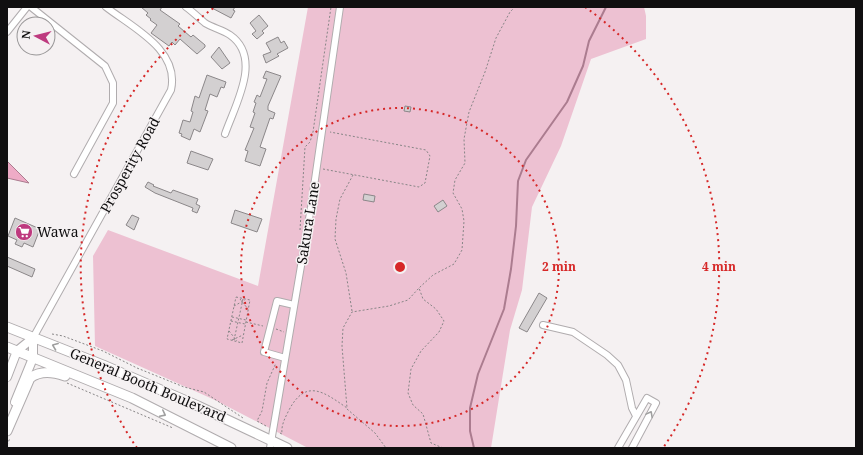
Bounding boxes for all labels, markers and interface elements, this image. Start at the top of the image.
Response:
north arrow [16,16,56,56]
text: N [18,29,34,40]
street label: Prosperity Road [95,113,164,216]
street label: Sakura Lane [292,180,323,266]
supermarket icon: Wawa [14,222,34,242]
place label: Wawa [37,222,79,241]
text: 2 min [542,258,576,275]
text: 4 min [702,258,736,275]
centre of rings [393,260,407,274]
one-way arrow [52,343,59,351]
street label: General Booth Boulevard [67,343,230,426]
one-way arrow [158,409,166,416]
one-way arrow [645,410,653,418]

